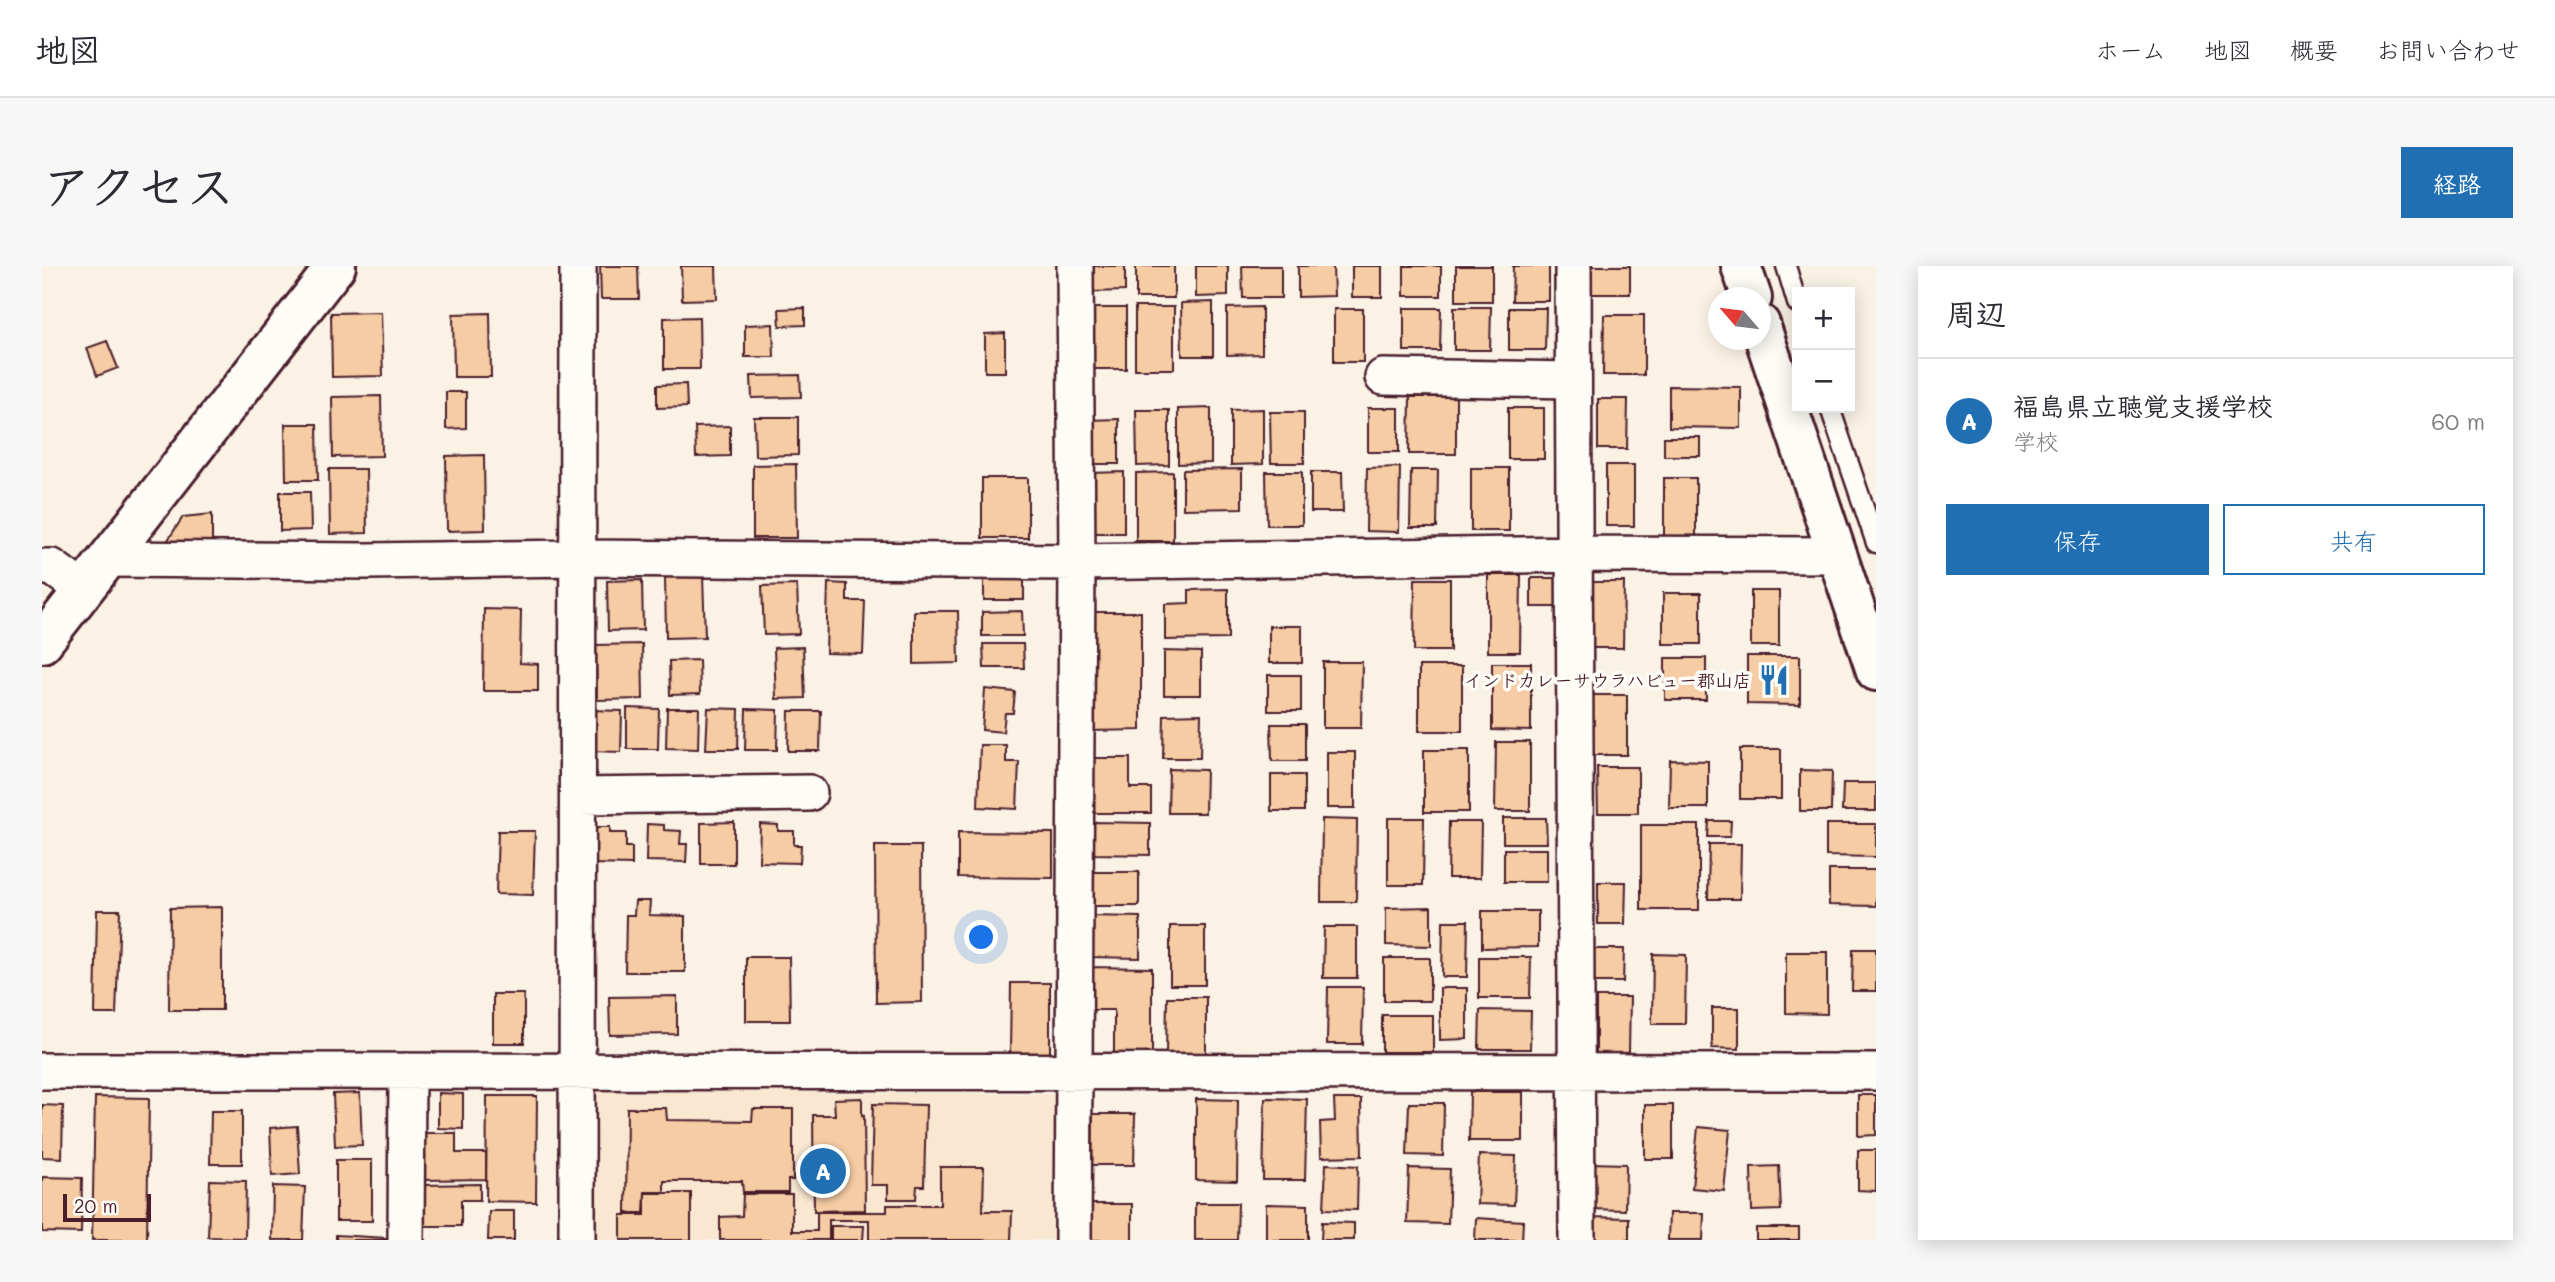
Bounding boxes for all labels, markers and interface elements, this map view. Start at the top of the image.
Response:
text: 地図 [35,27,101,70]
text: ホーム [2095,34,2166,65]
text: 地図 [2204,34,2252,65]
text: 概要 [2290,34,2338,65]
text: お問い合わせ [2376,34,2520,65]
button: 経路 [2401,147,2513,218]
text: アクセス [42,153,235,216]
north arrow [1708,287,1771,350]
map controls [1792,287,1855,413]
button: + [1792,287,1855,350]
text: 周辺 [1946,293,2006,333]
button: − [1792,350,1855,413]
text: 福島県立聴覚支援学校 [2013,389,2273,423]
text: A [1961,406,1977,436]
text: 60 m [2431,406,2485,436]
text: 学校 [2013,426,2059,456]
button: 保存 [1946,504,2209,575]
button: 共有 [2223,504,2485,575]
restaurant icon: インドカレーサウラハビュー郡山店 [1757,663,1791,697]
place label: インドカレーサウラハビュー郡山店 [1464,668,1751,692]
your location [964,920,998,954]
pin: A [800,1145,846,1197]
scale bar [63,1191,150,1223]
text: 20 m [74,1193,118,1218]

